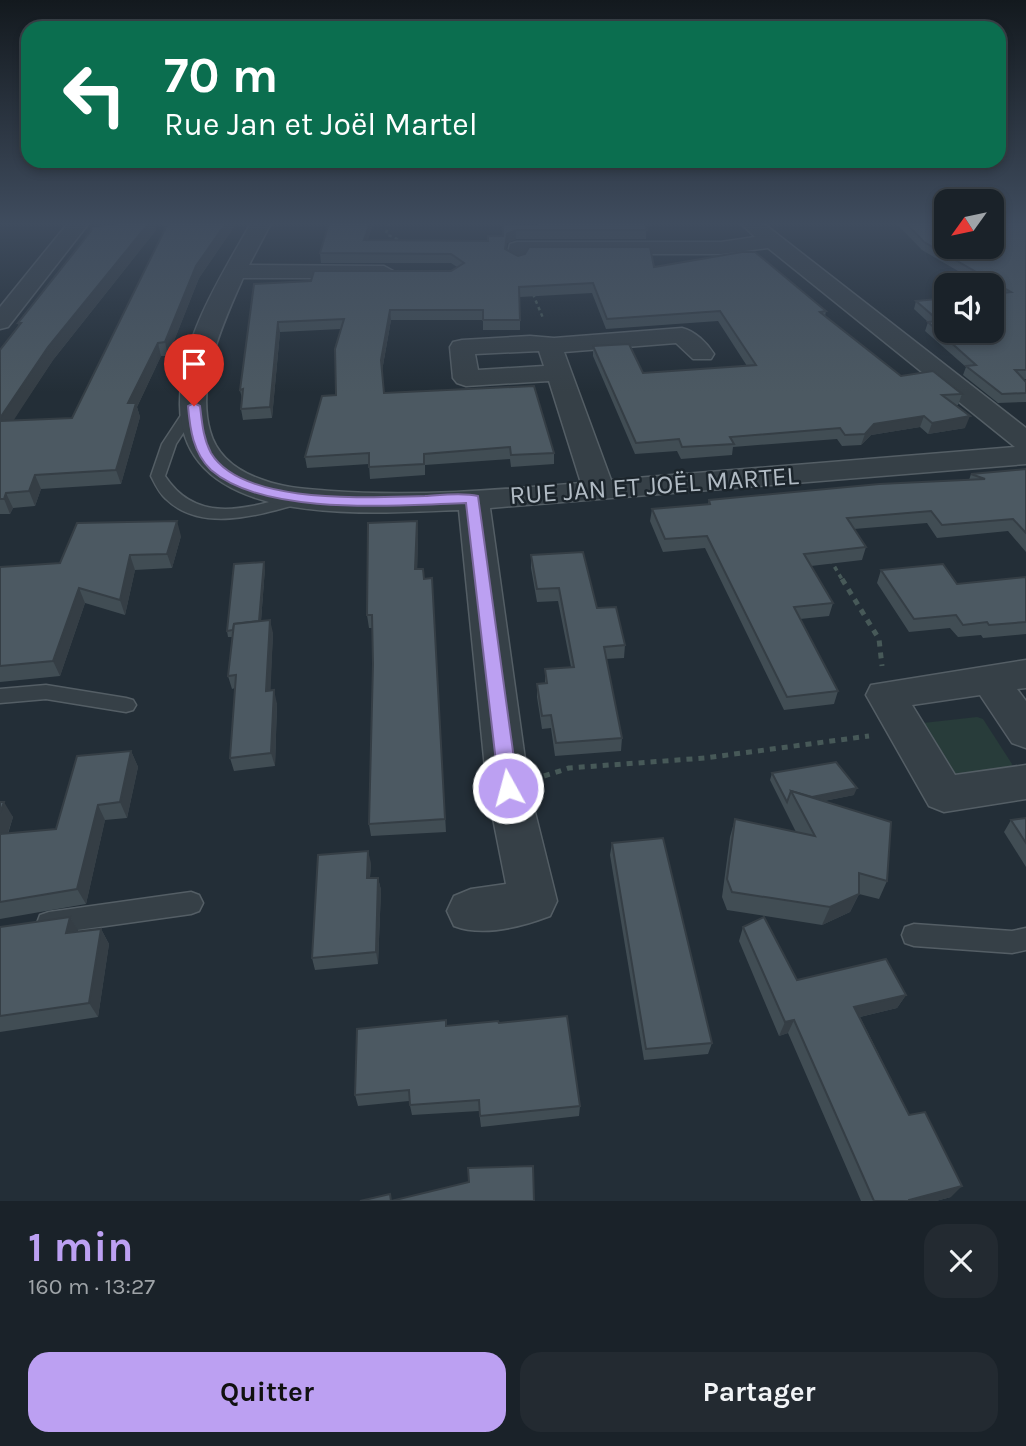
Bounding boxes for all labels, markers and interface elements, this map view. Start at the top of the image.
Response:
text: 70 m [164,47,278,104]
icon: left [49,49,140,140]
text: Rue Jan et Joël Martel [164,106,478,143]
north arrow [934,189,1004,259]
map controls [934,189,1004,343]
button: sound [934,273,1004,343]
pin [164,334,224,406]
icon: arrive [175,345,213,383]
street label: RUE JAN ET JOËL MARTEL [508,460,800,511]
position arrow [471,751,545,825]
text: 1 min [28,1222,133,1272]
button: close [924,1224,998,1298]
text: 160 m · 13:27 [28,1273,155,1300]
button: Quitter [28,1352,506,1432]
button: Partager [520,1352,998,1432]

